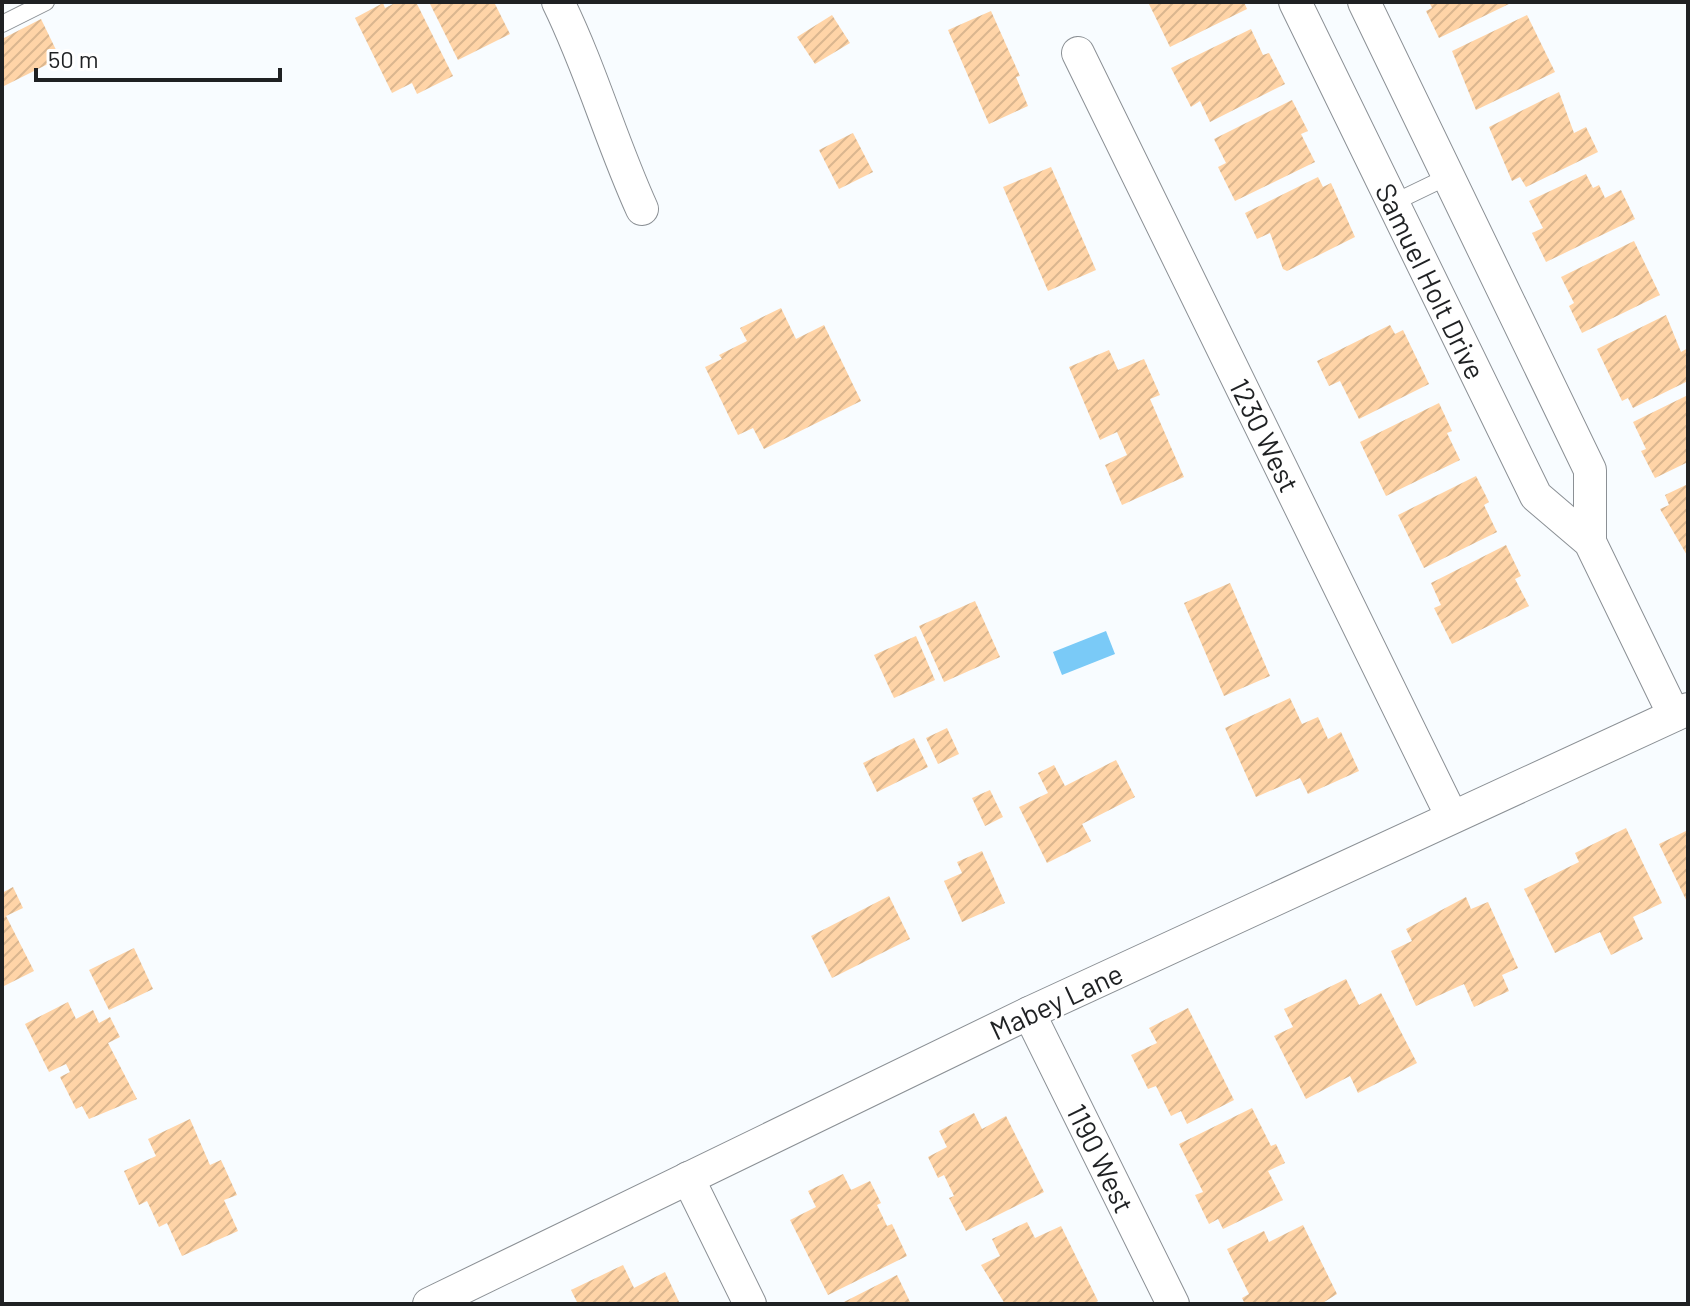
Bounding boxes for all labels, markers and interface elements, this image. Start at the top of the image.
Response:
scale bar [36,32,280,82]
text: 50 m [48,44,99,73]
street label: Samuel Holt Drive [1369,177,1493,385]
street label: 1230 West [1223,373,1307,497]
street label: Mabey Lane [984,955,1128,1047]
street label: 1190 West [1060,1098,1142,1218]

